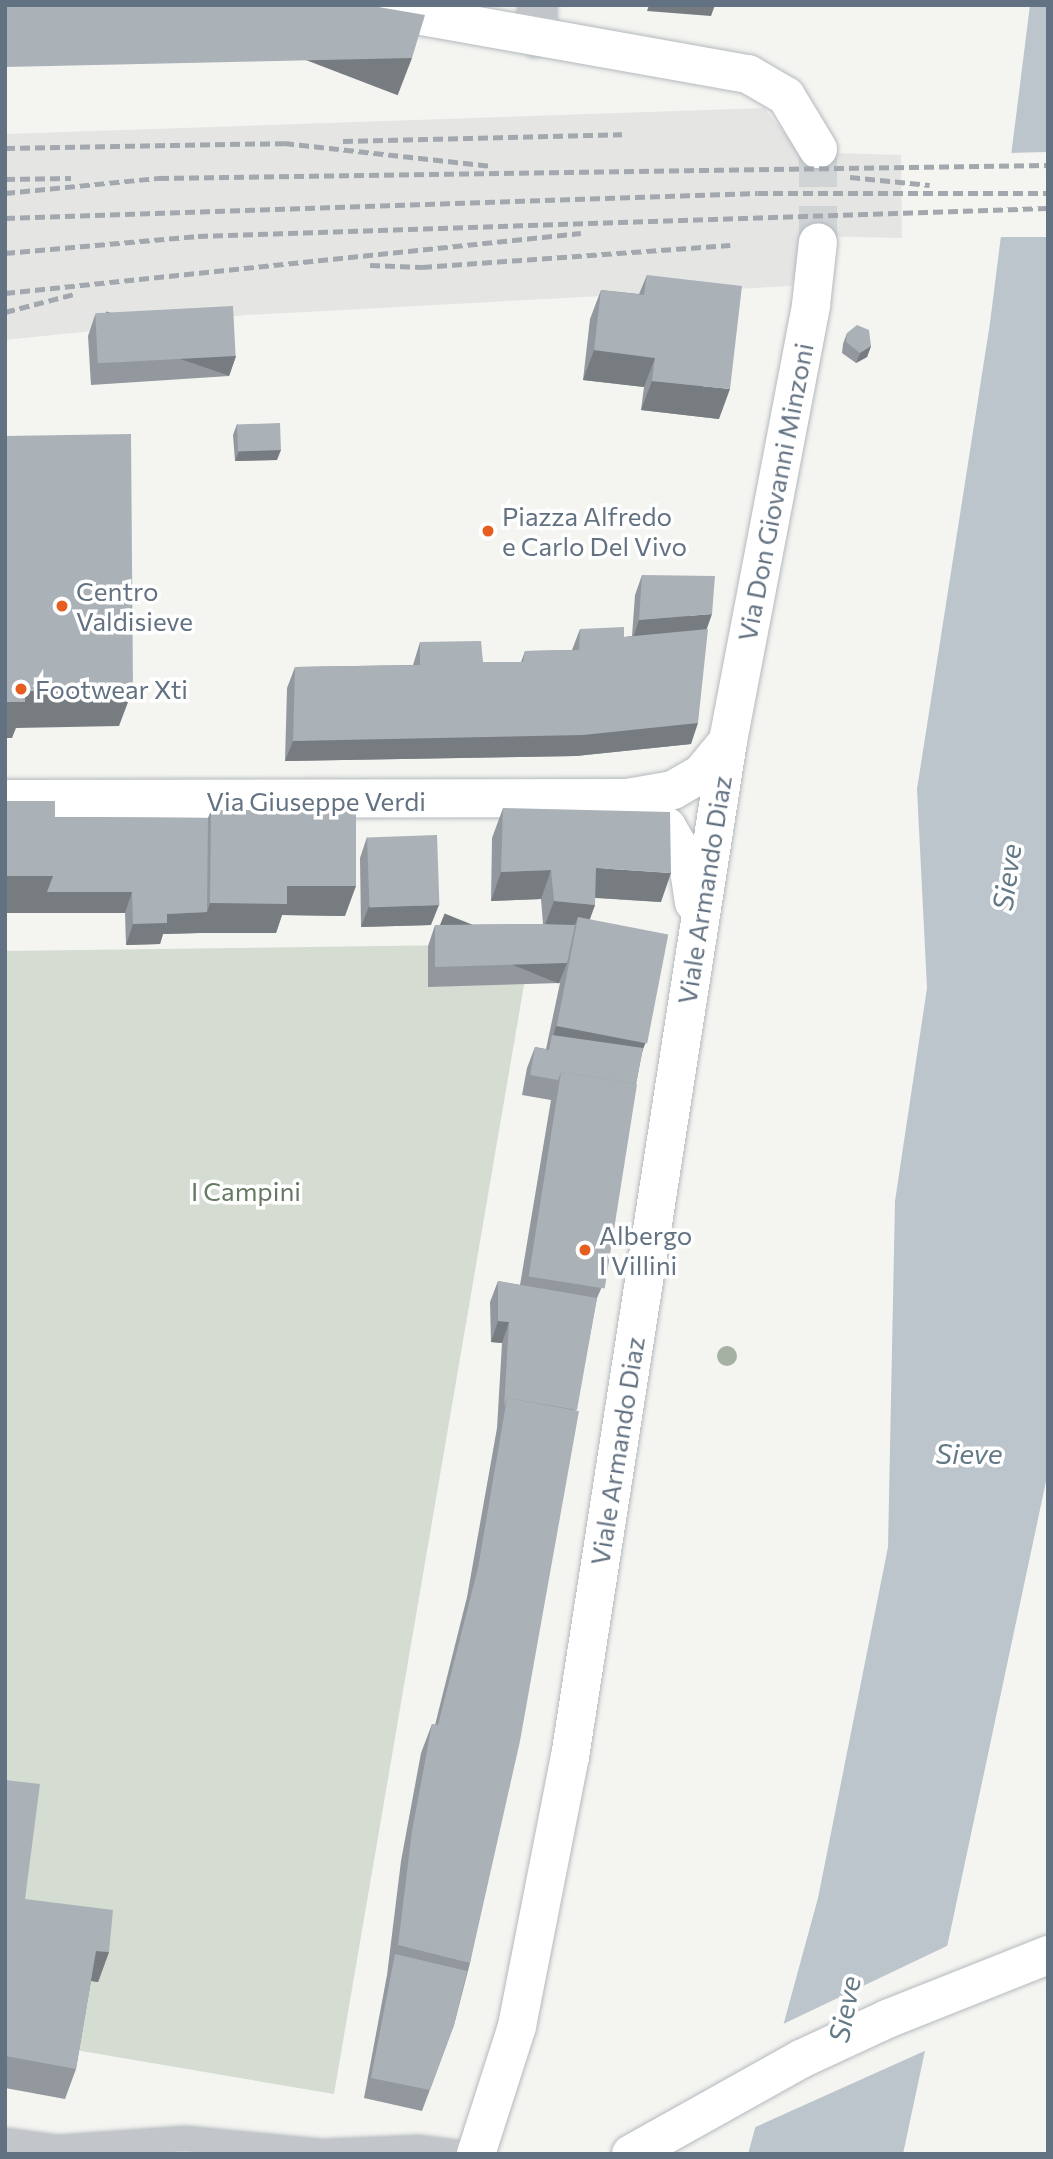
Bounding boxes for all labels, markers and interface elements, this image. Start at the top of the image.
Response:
street label: Via Don Giovanni Minzoni [731,340,819,644]
place label: Piazza Alfredo e Carlo Del Vivo [502,500,687,562]
marker: Piazza Alfredo e Carlo Del Vivo [480,523,496,539]
place label: Centro Valdisieve [76,575,193,636]
marker: Centro Valdisieve [54,598,70,614]
place label: Footwear Xti [35,673,188,705]
marker: Footwear Xti [13,681,29,697]
street label: Viale Armando Diaz [671,774,737,1006]
street label: Via Giuseppe Verdi [206,785,426,817]
water label: Sieve [985,842,1027,912]
park label: I Campini [191,1175,301,1207]
place label: Albergo I Villini [599,1219,692,1280]
marker: Albergo I Villini [577,1242,593,1258]
street label: Viale Armando Diaz [584,1335,650,1567]
water label: Sieve [936,1436,1002,1470]
water label: Sieve [821,1973,867,2045]

